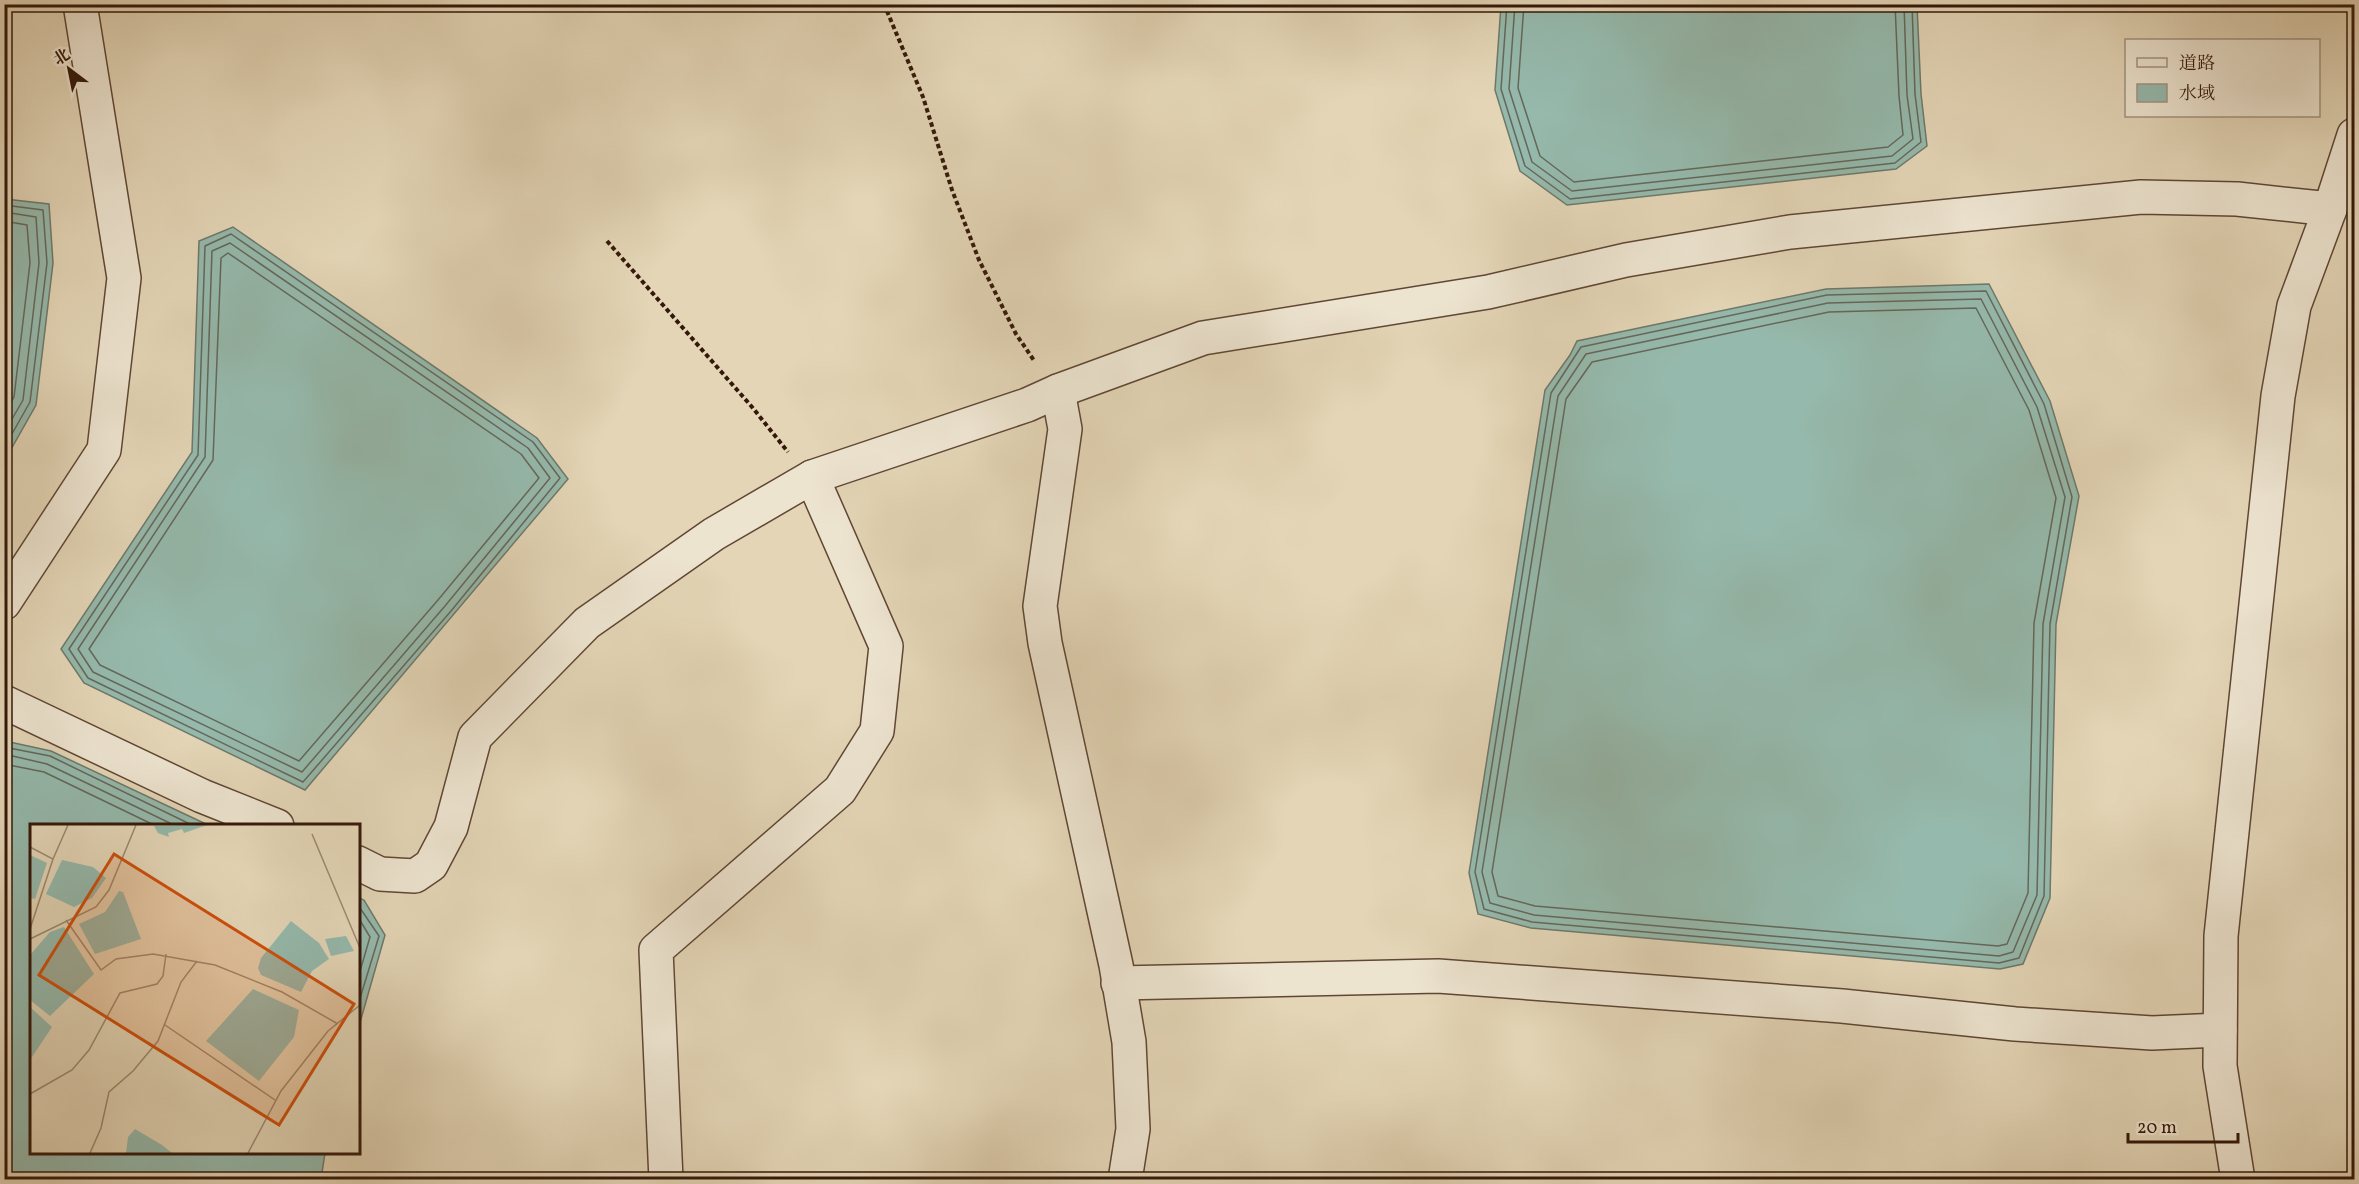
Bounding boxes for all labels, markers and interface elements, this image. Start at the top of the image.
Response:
north arrow [39,39,99,99]
legend [2125,39,2320,117]
text: 北 [49,44,75,72]
text: 道路 [2179,52,2215,77]
text: 水域 [2179,82,2215,107]
inset map [30,824,360,1154]
scale bar [2128,1106,2238,1144]
text: 20 m [2137,1116,2177,1141]

